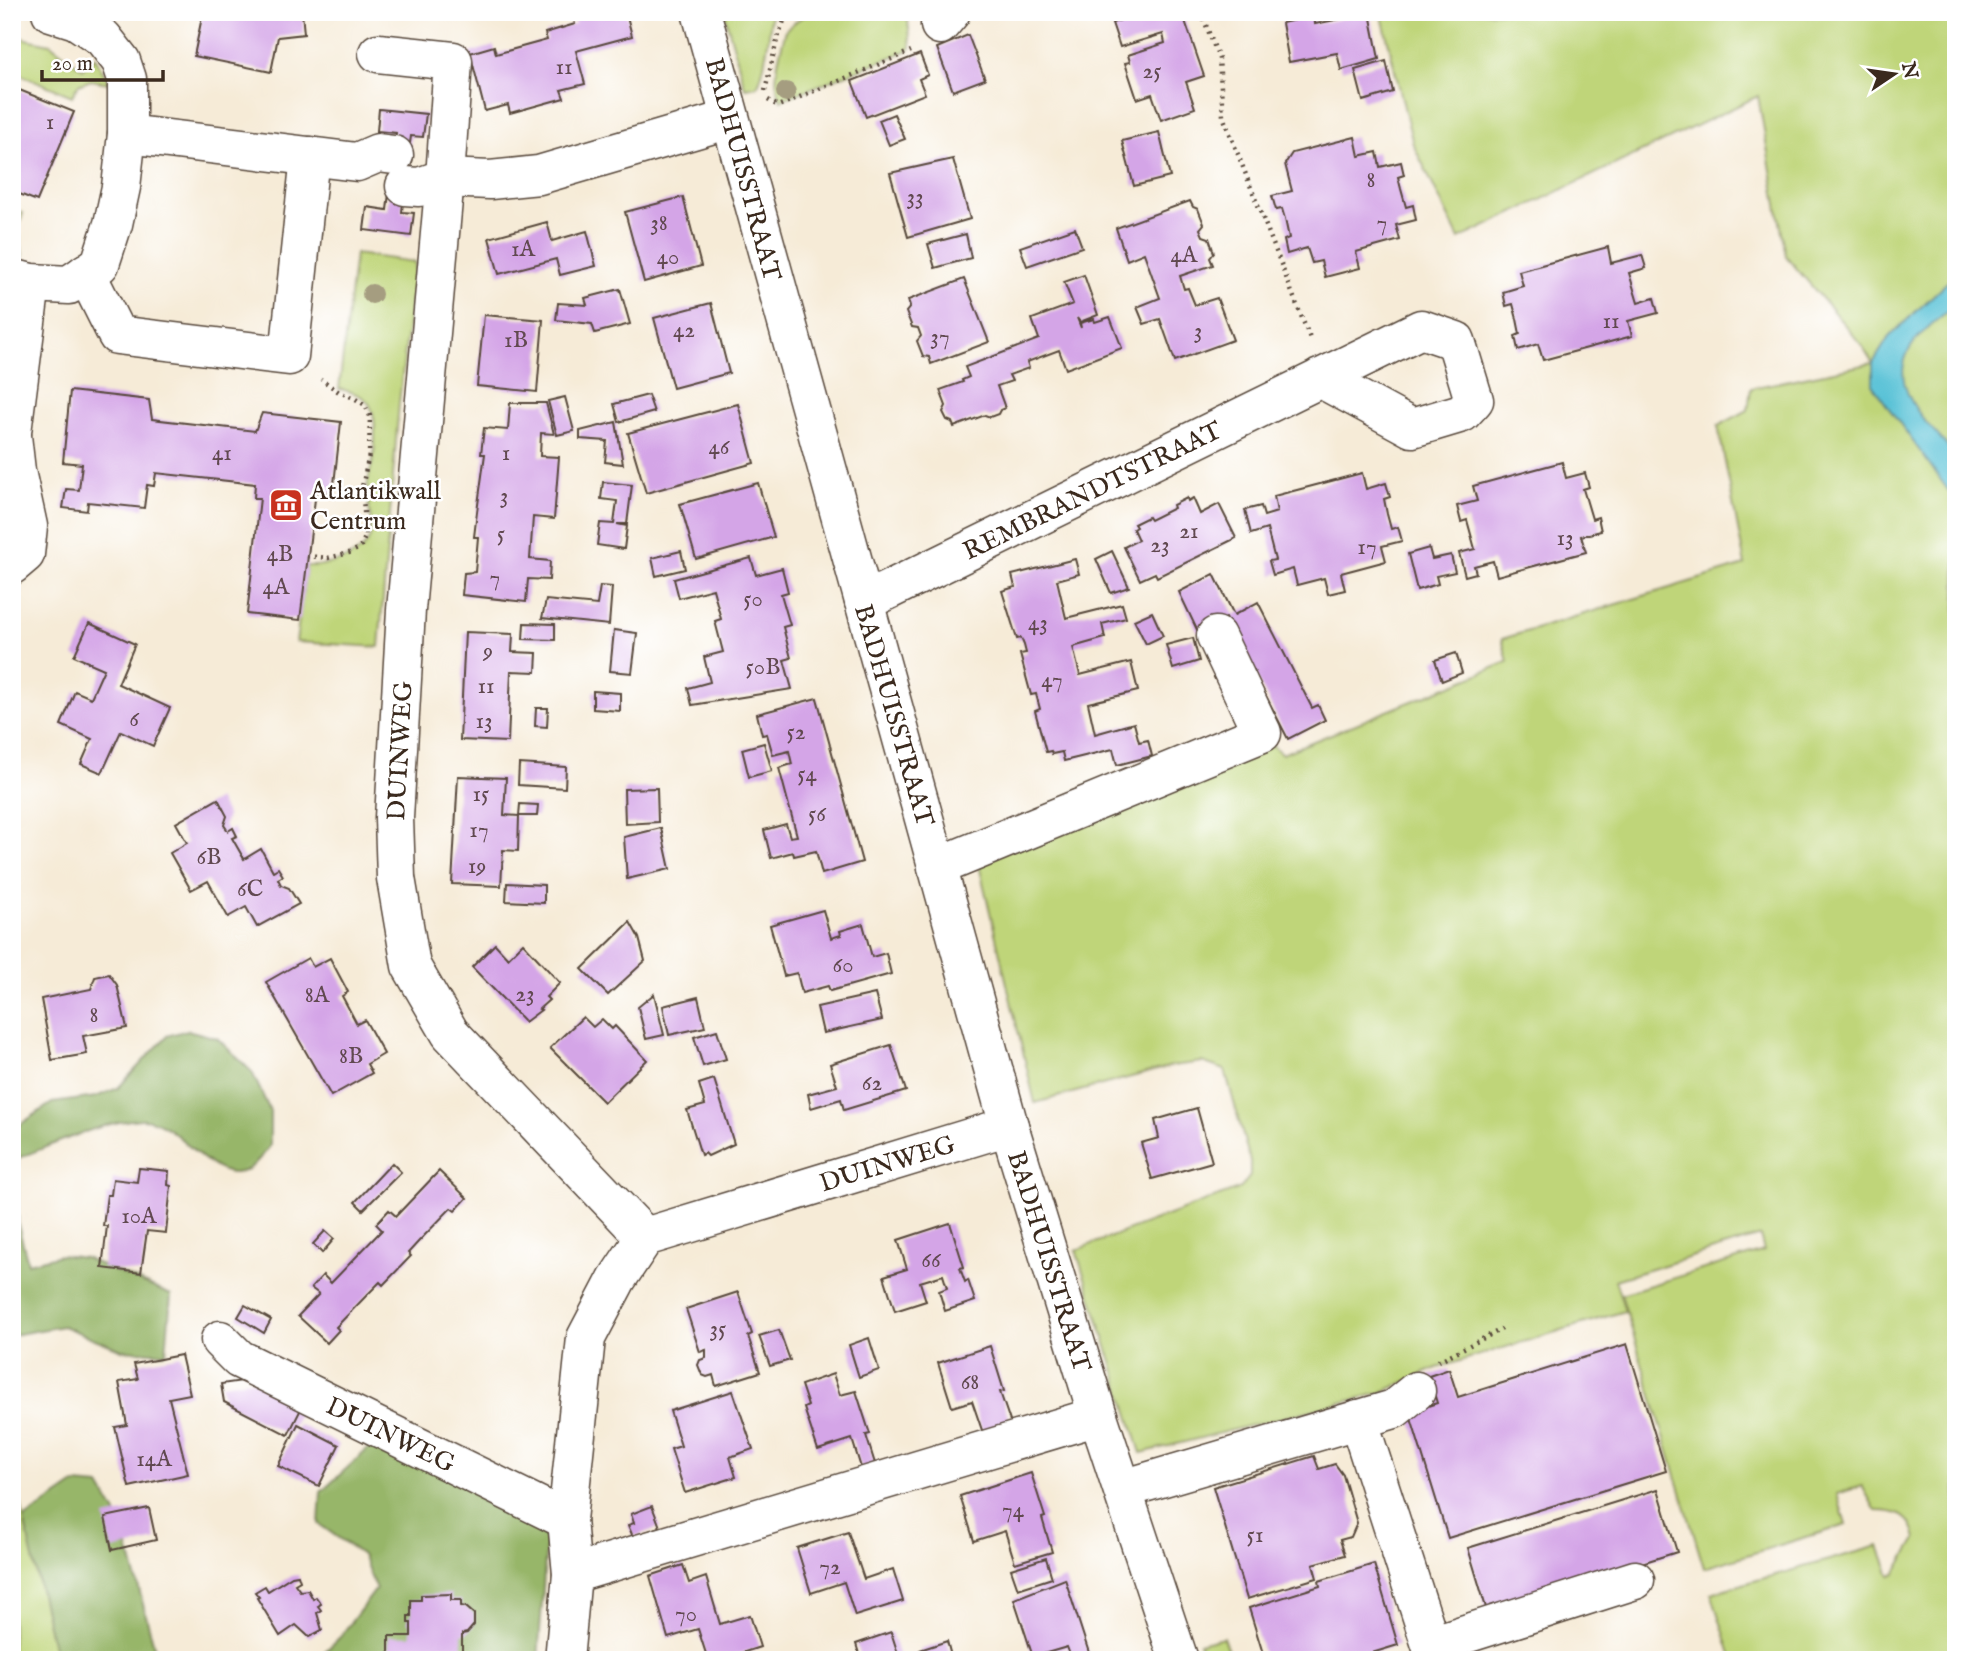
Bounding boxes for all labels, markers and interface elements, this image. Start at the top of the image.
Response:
scale bar [42,38,163,82]
north arrow [1860,38,1930,108]
text: 20 m [52,51,93,78]
house number: 11 [555,53,573,82]
street label: BADHUISSTRAAT [697,54,788,285]
house number: 25 [1142,57,1162,86]
text: N [1895,59,1922,82]
house number: 1 [46,108,54,137]
house number: 8 [1366,166,1376,195]
house number: 33 [906,183,924,212]
house number: 38 [650,209,668,238]
house number: 7 [1377,209,1387,238]
house number: 1A [511,235,537,264]
house number: 4A [1171,241,1199,270]
house number: 40 [657,243,679,272]
house number: 11 [1602,307,1620,336]
house number: 42 [673,316,695,345]
house number: 3 [1194,317,1202,346]
house number: 37 [930,323,950,352]
house number: 1B [504,326,528,355]
street label: REMBRANDTSTRAAT [958,414,1228,568]
house number: 46 [709,433,731,462]
house number: 41 [212,439,232,468]
house number: 1 [502,439,510,468]
place label: Atlantikwall Centrum [309,475,442,538]
house number: 3 [500,482,508,511]
museum icon: Atlantikwall Centrum [267,486,305,524]
house number: 21 [1179,517,1199,546]
house number: 5 [497,520,505,549]
house number: 13 [1556,524,1574,553]
house number: 23 [1150,531,1170,560]
house number: 17 [1357,533,1377,562]
house number: 4B [267,540,293,569]
house number: 7 [490,564,500,593]
house number: 4A [263,573,291,602]
house number: 50 [743,585,763,614]
street label: BADHUISSTRAAT [846,601,941,830]
house number: 43 [1028,609,1048,638]
house number: 9 [482,637,493,666]
house number: 50B [746,653,780,682]
house number: 47 [1041,666,1063,695]
house number: 11 [477,672,495,701]
street label: DUINWEG [380,680,421,822]
house number: 6 [129,705,140,734]
house number: 13 [475,707,493,736]
house number: 52 [786,718,806,747]
house number: 54 [797,760,817,789]
house number: 15 [473,780,489,809]
house number: 56 [808,800,827,829]
house number: 17 [469,816,489,845]
house number: 6B [197,843,221,872]
house number: 19 [468,852,486,881]
house number: 6C [237,875,263,904]
house number: 60 [832,951,854,980]
house number: 23 [515,980,535,1009]
house number: 8A [305,981,331,1010]
house number: 8 [89,1001,99,1030]
house number: 8B [339,1042,363,1071]
house number: 62 [862,1069,882,1098]
street label: DUINWEG [816,1128,959,1201]
street label: BADHUISSTRAAT [999,1147,1098,1376]
house number: 10A [121,1202,158,1231]
house number: 66 [921,1246,942,1275]
house number: 35 [710,1315,726,1344]
house number: 68 [961,1368,979,1397]
street label: DUINWEG [320,1390,461,1481]
house number: 14A [136,1445,173,1474]
house number: 74 [1002,1496,1025,1525]
house number: 51 [1247,1521,1263,1550]
house number: 72 [819,1553,841,1582]
house number: 70 [675,1600,697,1629]

